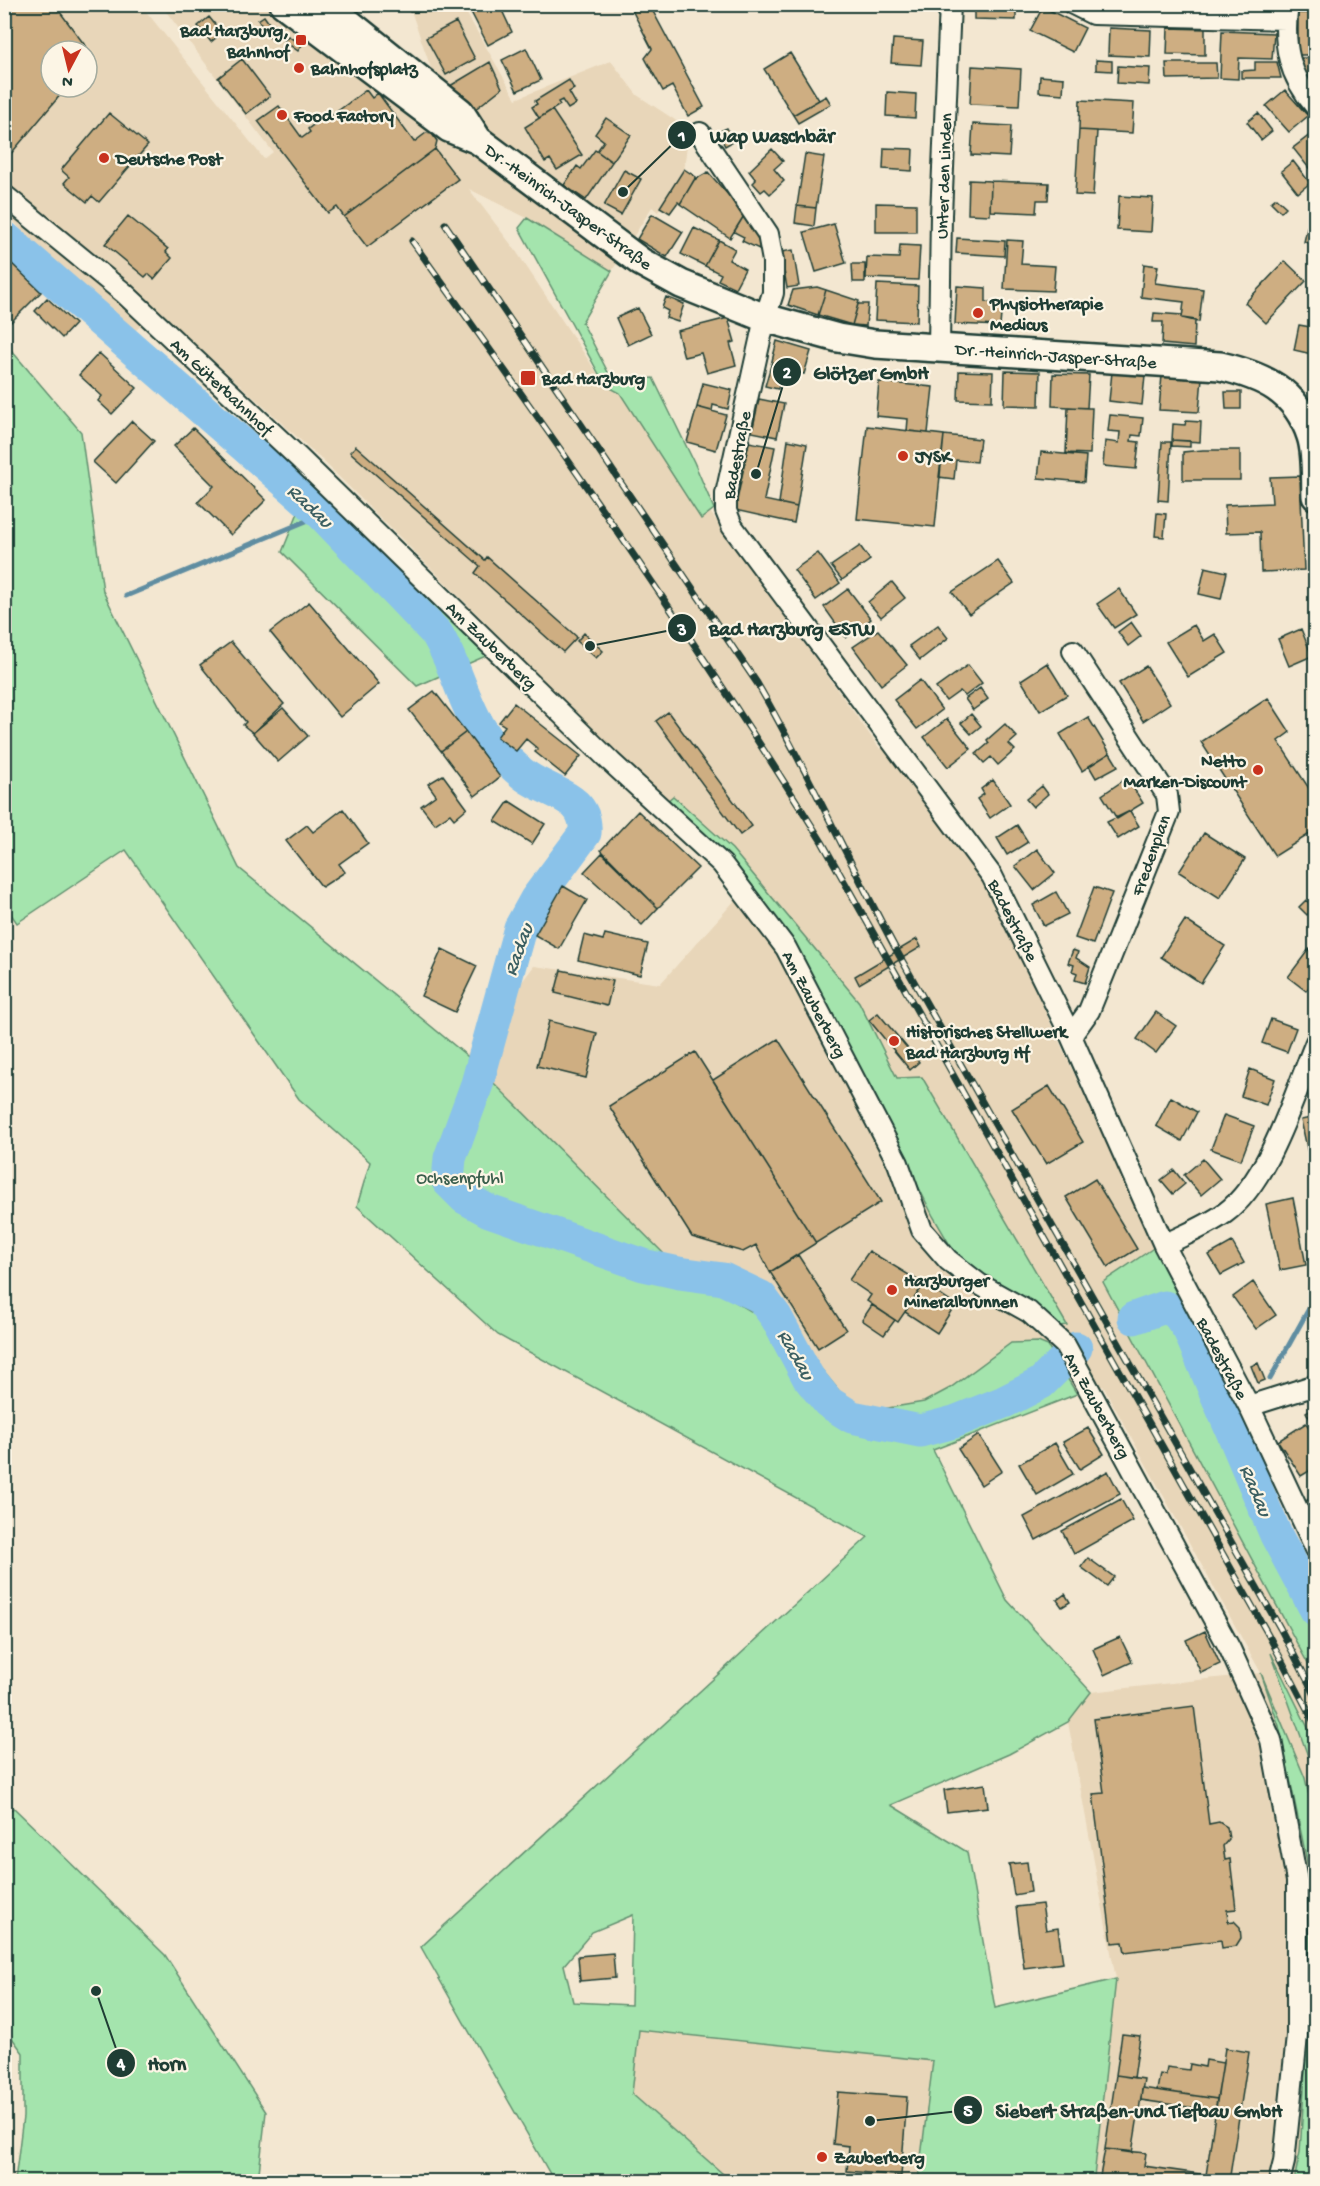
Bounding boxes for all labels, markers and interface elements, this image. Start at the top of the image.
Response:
place label: Bad Harzburg, Bahnhof [179,22,290,64]
marker: Bad Harzburg, Bahnhof [294,33,308,47]
north arrow [39,39,99,99]
place label: Bahnhofsplatz [310,60,419,81]
marker: Bahnhofsplatz [292,61,306,75]
text: N [61,70,74,90]
place label: Food Factory [293,107,394,128]
marker: Food Factory [275,108,289,122]
street label: Unter den Linden [933,112,958,240]
callout: Wap Waschbär [667,116,846,154]
text: 1 [677,127,686,148]
text: Wap Waschbär [709,127,836,150]
street label: Dr.-Heinrich-Jasper-Straße [479,140,656,276]
place label: Deutsche Post [114,150,224,171]
marker: Deutsche Post [97,151,111,165]
place label: Physiotherapie Medicus [989,295,1104,337]
marker: Physiotherapie Medicus [971,306,985,320]
street label: Am Güterbahnhof [165,335,277,442]
street label: Dr.-Heinrich-Jasper-Straße [953,340,1158,375]
callout: Glötzer GmbH [772,353,941,391]
text: 2 [783,364,792,385]
text: Glötzer GmbH [813,364,929,387]
marker: Bad Harzburg [519,369,537,387]
place label: Bad Harzburg [541,370,645,391]
street label: Badestraße [719,409,757,502]
place label: JYSK [914,448,953,469]
marker: JYSK [896,449,910,463]
water label: Radau [281,481,337,535]
street label: Am Zauberberg [440,598,540,695]
callout: Bad Harzburg ESTW [667,609,887,647]
text: Bad Harzburg ESTW [708,620,875,643]
text: 3 [676,621,687,642]
place label: Netto Marken-Discount [1124,752,1248,794]
marker: Netto Marken-Discount [1251,763,1265,777]
street label: Fredenplan [1128,812,1177,900]
street label: Badestraße [982,876,1042,966]
water label: Radau [500,919,541,979]
street label: Am Zauberberg [776,948,850,1062]
place label: Historisches Stellwerk Bad Harzburg Hf [905,1023,1069,1065]
marker: Historisches Stellwerk Bad Harzburg Hf [887,1034,901,1048]
park label: Ochsenpfuhl [416,1169,504,1190]
place label: Harzburger Mineralbrunnen [904,1272,1018,1314]
marker: Harzburger Mineralbrunnen [885,1283,899,1297]
street label: Badestraße [1190,1314,1251,1404]
water label: Radau [771,1327,818,1386]
street label: Am Zauberberg [1058,1349,1134,1463]
water label: Radau [1233,1462,1276,1522]
callout: Horn [106,2044,198,2082]
text: 4 [116,2055,126,2076]
text: Horn [148,2055,187,2078]
callout: Siebert Straßen-und Tiefbau GmbH [953,2091,1294,2129]
text: 5 [963,2102,973,2123]
text: Siebert Straßen-und Tiefbau GmbH [995,2102,1283,2125]
place label: Zauberberg [834,2149,925,2170]
marker: Zauberberg [815,2150,829,2164]

